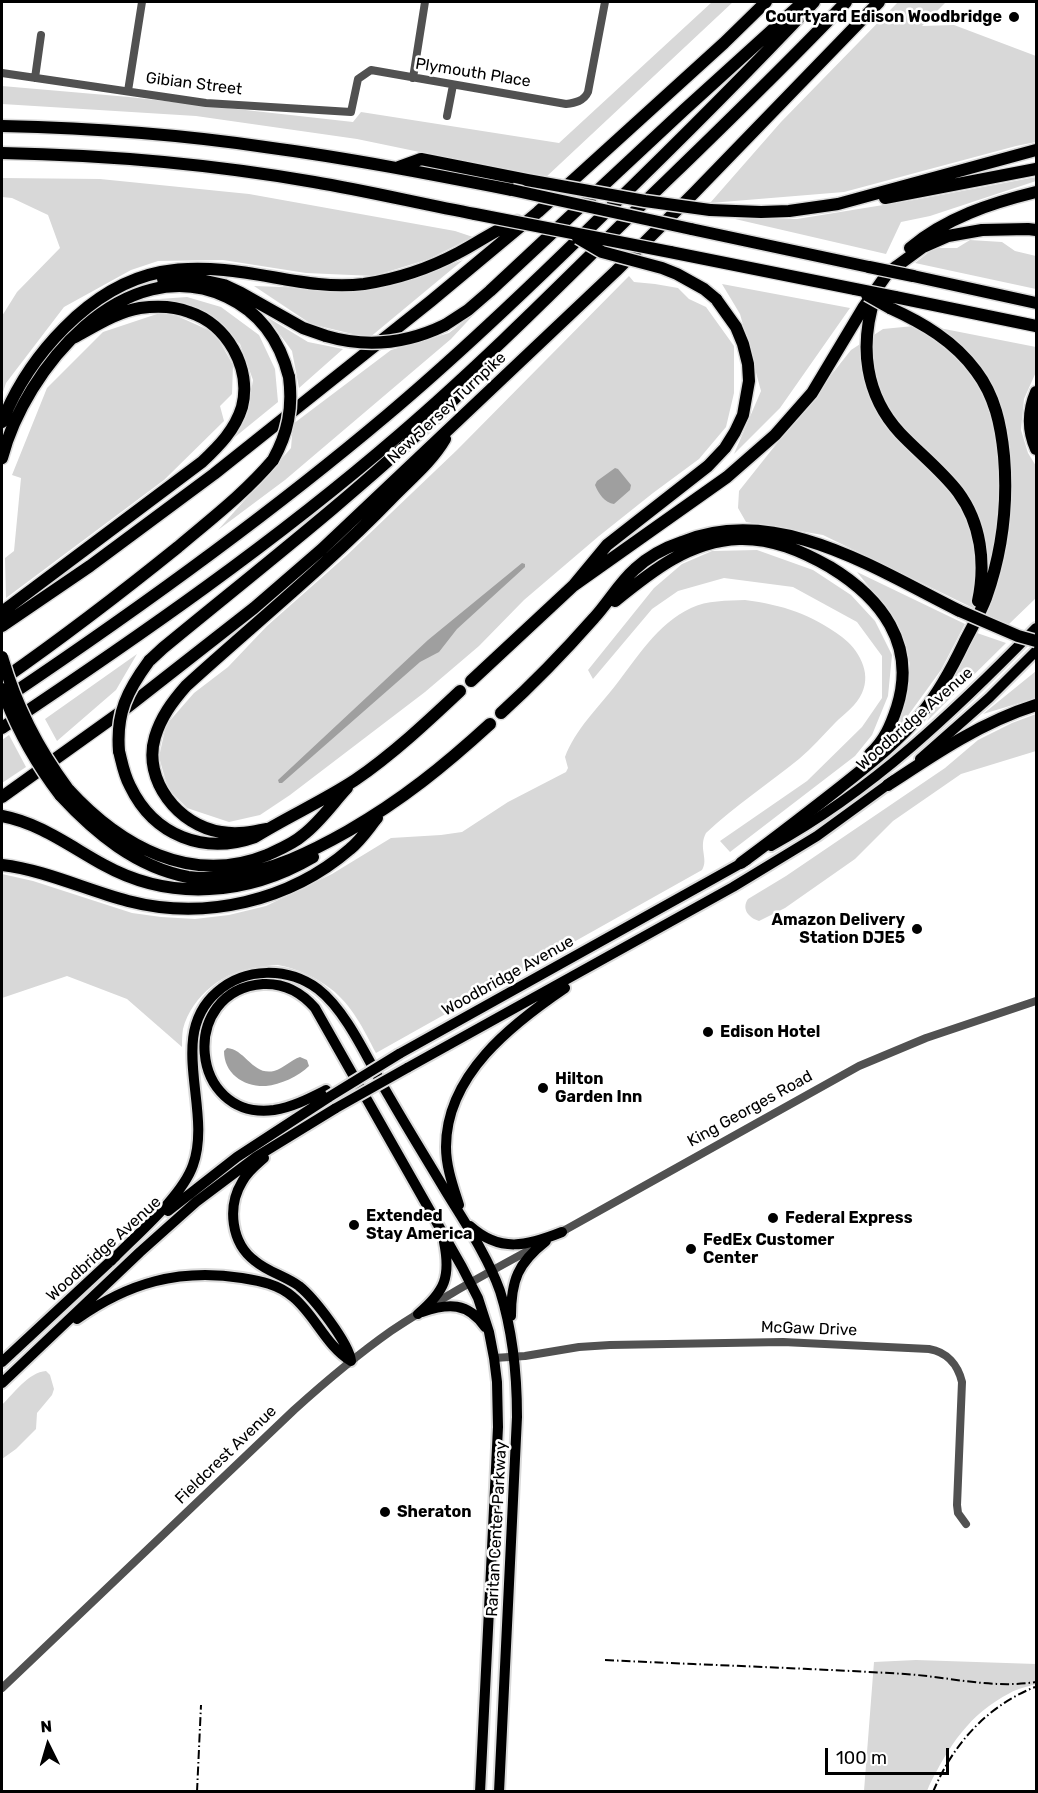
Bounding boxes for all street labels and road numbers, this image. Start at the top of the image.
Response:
street label: Plymouth Place [414,54,532,92]
street label: Gibian Street [145,69,243,99]
street label: New Jersey Turnpike [384,348,510,468]
street label: Woodbridge Avenue [853,663,977,775]
street label: Woodbridge Avenue [439,932,577,1020]
street label: King Georges Road [684,1067,816,1151]
street label: Woodbridge Avenue [43,1192,165,1306]
street label: McGaw Drive [760,1318,858,1340]
street label: Fieldcrest Avenue [171,1402,281,1508]
street label: Raritan Center Parkway [483,1441,511,1617]

